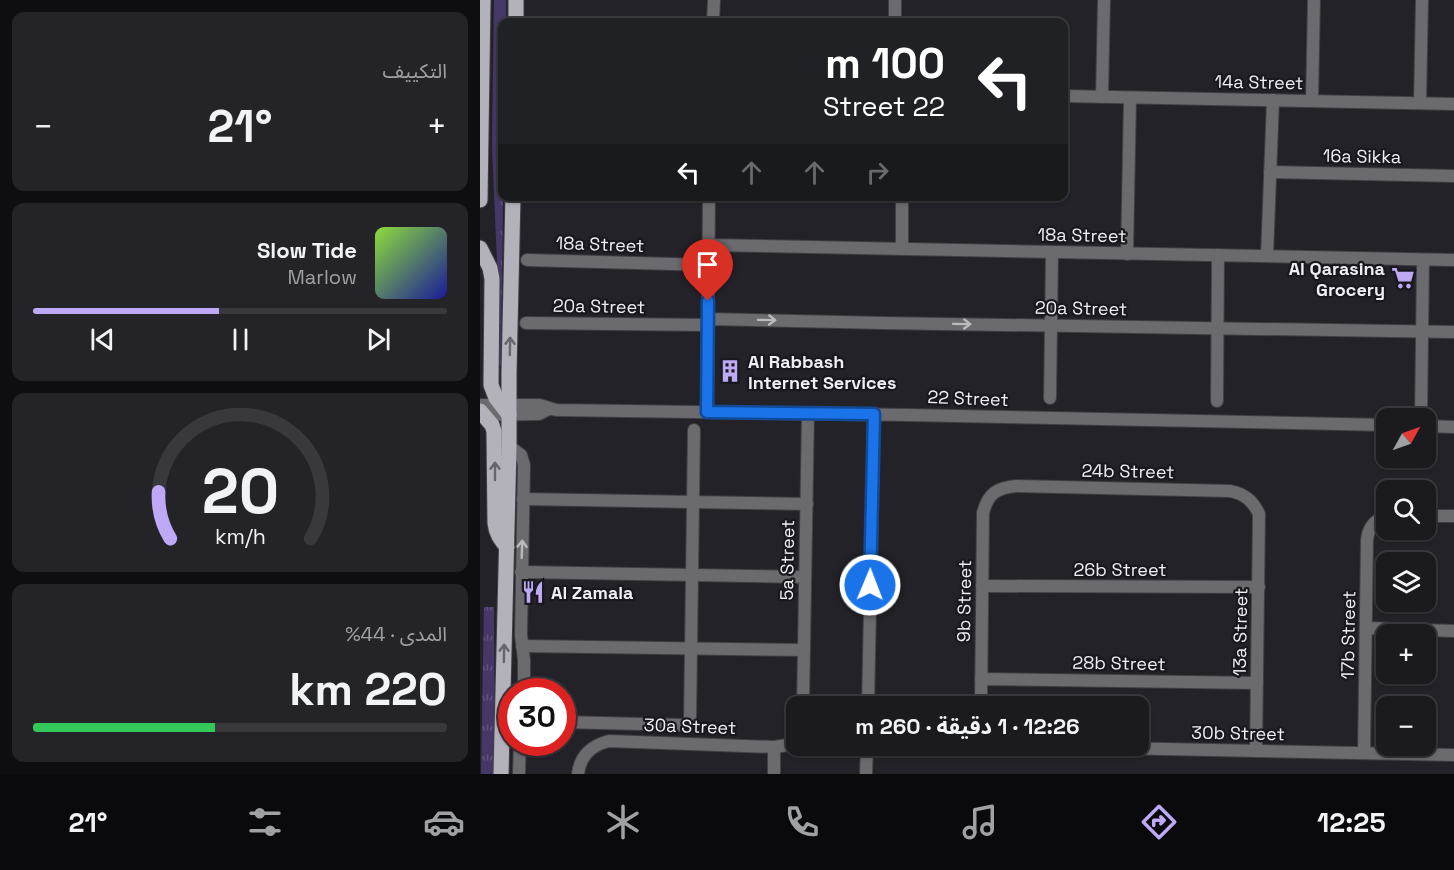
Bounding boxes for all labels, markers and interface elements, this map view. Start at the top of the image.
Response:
text: 100 m [825,37,945,90]
icon: left [966,42,1044,120]
text: التكييف [383,58,447,84]
street label: 14a Street [1214,70,1304,94]
text: 22 Street [823,89,945,124]
text: 21° [208,98,272,155]
text: − [33,106,53,148]
text: + [427,106,447,148]
street label: 16a Sikka [1323,144,1401,168]
icon: left [672,156,705,189]
icon: ahead [735,156,768,189]
icon: ahead [798,156,831,189]
icon: right [861,156,894,189]
street label: 18a Street [1037,223,1127,247]
street label: 18a Street [555,231,645,257]
text: Slow Tide [257,236,357,264]
pin [682,239,733,301]
icon: arrive [691,248,724,281]
place label: Al Qarasina Grocery [1289,257,1386,301]
text: Marlow [288,264,357,290]
supermarket icon: Al Qarasina Grocery [1390,265,1416,291]
street label: 20a Street [553,294,645,318]
street label: 20a Street [1035,296,1127,320]
one-way arrow [756,314,776,326]
one-way arrow [951,318,971,330]
icon: previous [86,323,119,356]
icon: pause [224,323,257,356]
icon: next [362,323,395,356]
one-way arrow [504,337,516,357]
place label: Al Rabbash Internet Services [748,350,896,394]
building icon: Al Rabbash Internet Services [717,358,743,384]
street label: 22 Street [927,385,1009,411]
north arrow [1376,408,1436,468]
map controls [1376,408,1436,756]
text: 20 [201,452,279,531]
street label: 24b Street [1081,459,1175,483]
one-way arrow [489,462,501,482]
button: search [1376,480,1436,540]
street label: 5a Street [775,519,799,601]
text: km/h [214,524,266,551]
one-way arrow [516,540,528,560]
button: layers [1376,552,1436,612]
position arrow [838,553,902,617]
street label: 26b Street [1073,558,1167,581]
street label: 9b Street [952,560,976,642]
restaurant icon: Al Zamala [520,579,546,605]
place label: Al Zamala [551,581,634,604]
street label: 13a Street [1228,588,1252,676]
street label: 17b Street [1336,590,1360,680]
text: المدى · 44% [345,621,447,647]
button: + [1376,624,1436,684]
one-way arrow [499,643,510,663]
street label: 28b Street [1072,651,1166,675]
text: 220 km [289,661,447,718]
speed limit sign: 30 [498,678,576,756]
button: − [1376,696,1436,756]
text: 12:26 · 1 دقيقة · 260 m [855,712,1080,740]
street label: 30a Street [643,713,737,739]
street label: 30b Street [1191,721,1285,745]
icon: filters [244,801,286,843]
icon: car [423,801,465,843]
icon: climate [602,801,644,843]
icon: phone [781,801,823,843]
icon: music [959,801,1001,843]
icon: directions [1138,801,1180,843]
text: 21° [68,805,107,840]
text: 12:25 [1317,805,1386,840]

